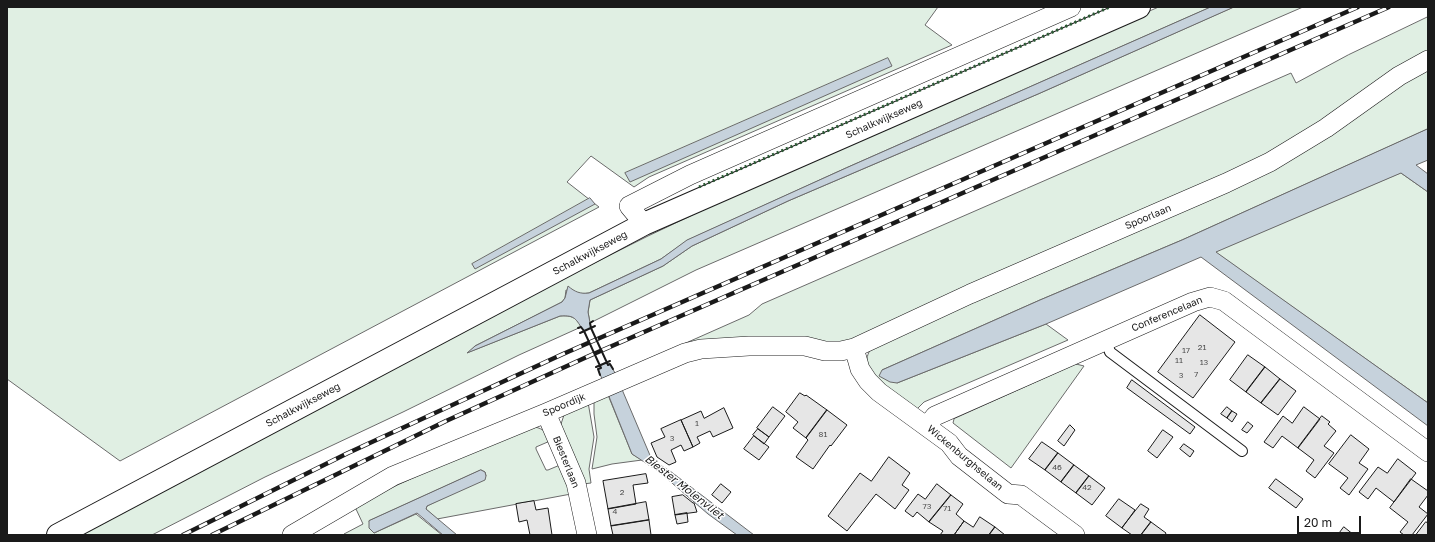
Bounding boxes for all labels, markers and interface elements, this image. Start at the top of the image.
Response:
street label: Schalkwijkseweg [844,97,924,141]
street label: Spoorlaan [1123,202,1173,232]
street label: Schalkwijkseweg [551,228,629,278]
street label: Conferencelaan [1130,294,1204,334]
house number: 21 [1198,342,1206,352]
house number: 17 [1182,345,1190,355]
house number: 11 [1175,355,1183,365]
house number: 13 [1200,357,1208,367]
house number: 7 [1194,369,1198,379]
house number: 3 [1179,370,1183,380]
street label: Schalkwijkseweg [264,380,342,430]
street label: Spoordijk [541,391,587,419]
house number: 1 [695,418,699,428]
street label: Wickenburghselaan [925,423,1005,493]
house number: 81 [819,429,827,439]
house number: 3 [670,433,674,443]
street label: Biesterlaan [550,434,582,490]
water label: Biester Molenvliet [642,452,726,522]
house number: 46 [1052,462,1062,472]
house number: 42 [1082,482,1092,492]
house number: 2 [620,487,624,497]
house number: 73 [923,501,931,511]
house number: 71 [943,503,951,513]
house number: 4 [613,506,617,516]
scale bar [1299,508,1363,534]
text: 20 m [1304,515,1332,530]

